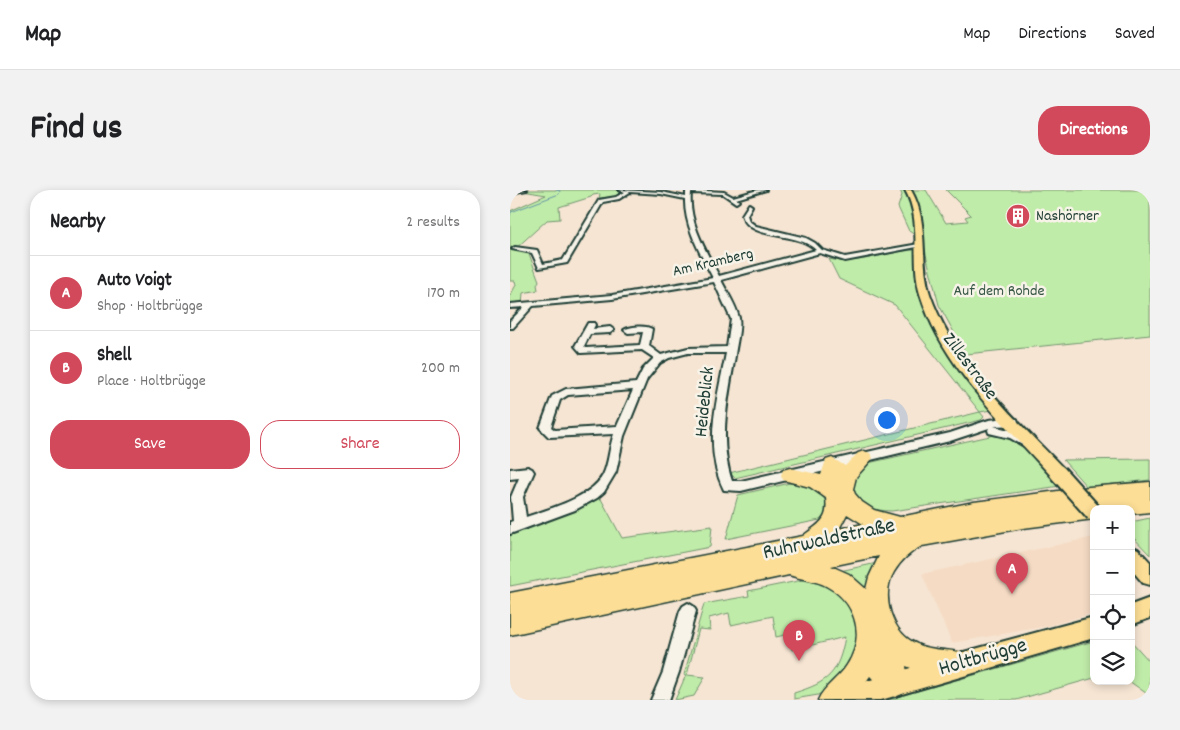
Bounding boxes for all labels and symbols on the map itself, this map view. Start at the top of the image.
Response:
building icon: Nashörner [1005,203,1031,229]
place label: Nashörner [1036,205,1099,228]
street label: Am Kramberg [670,243,756,283]
park label: Auf dem Rohde [954,280,1044,303]
street label: Zillestraße [935,328,1003,406]
street label: Heideblick [689,365,723,438]
your location [874,407,900,433]
street label: Ruhrwaldstraße [760,511,898,569]
pin: A [996,553,1028,594]
pin: B [783,620,815,661]
street label: Holtbrügge [935,631,1031,685]

